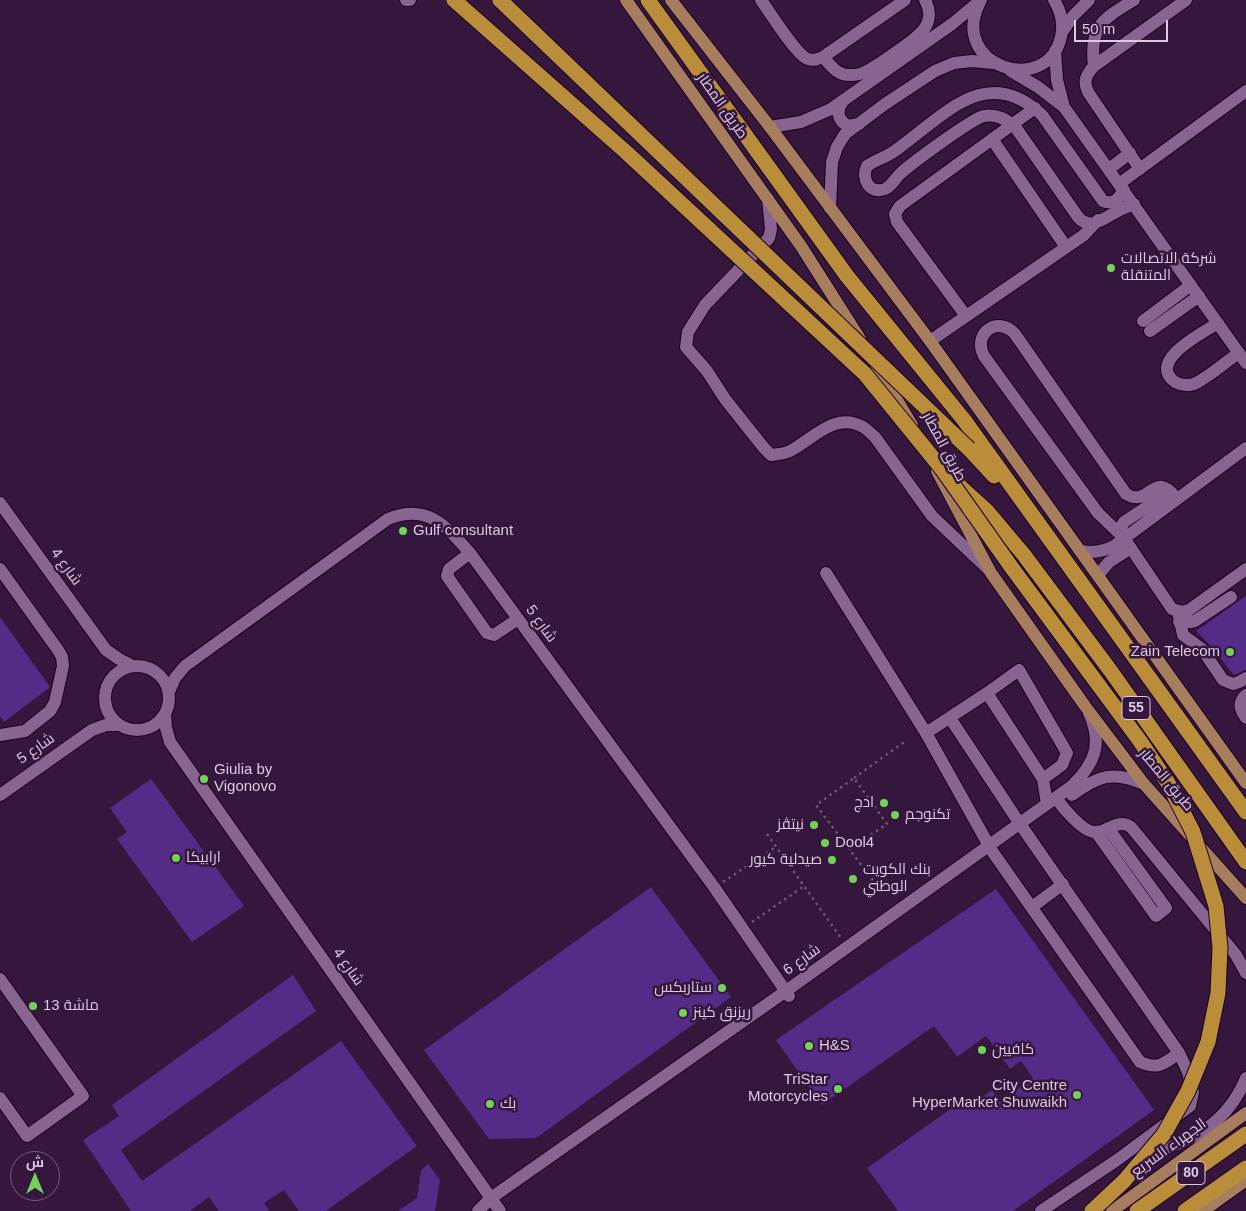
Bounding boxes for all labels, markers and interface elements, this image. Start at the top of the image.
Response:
scale bar [1076,10,1170,42]
text: 50 m [1082,20,1115,37]
street label: طريق المطار [693,70,751,142]
place label: شركة الاتصالات المتنقلة [1121,250,1216,285]
marker: شركة الاتصالات المتنقلة [1105,262,1117,274]
street label: طريق المطار [918,409,970,485]
place label: Gulf consultant [413,522,513,540]
marker: Gulf consultant [397,525,409,537]
street label: شارع 4 [47,545,85,589]
street label: شارع 5 [522,602,560,646]
place label: Zain Telecom [1131,643,1220,661]
marker: Zain Telecom [1224,646,1236,658]
road number: 55 [1122,696,1150,720]
street label: شارع 5 [14,730,58,768]
street label: طريق المطار [1135,745,1197,815]
place label: Giulia by Vigonovo [214,761,276,796]
marker: Giulia by Vigonovo [198,773,210,785]
place label: ادج [854,794,874,812]
marker: ادج [878,797,890,809]
place label: تكنوجم [905,806,950,824]
marker: تكنوجم [889,809,901,821]
place label: نيتڤز [777,816,804,834]
marker: نيتڤز [808,819,820,831]
place label: Dool4 [835,834,874,852]
marker: Dool4 [819,837,831,849]
place label: ارابيكا [186,849,221,867]
place label: صيدلية كيور [749,851,822,869]
marker: ارابيكا [170,852,182,864]
marker: صيدلية كيور [826,854,838,866]
place label: بنك الكويت الوطني [863,861,931,896]
marker: بنك الكويت الوطني [847,873,859,885]
street label: شارع 6 [780,941,824,979]
street label: شارع 4 [329,945,367,989]
place label: ستاربكس [654,979,712,997]
marker: ستاربكس [716,982,728,994]
place label: ماشة 13 [43,997,99,1015]
marker: ماشة 13 [27,1000,39,1012]
place label: ريزنق كينز [693,1004,751,1022]
marker: ريزنق كينز [677,1007,689,1019]
place label: H&S [819,1037,850,1055]
marker: H&S [803,1040,815,1052]
place label: كافيين [992,1041,1034,1059]
marker: كافيين [976,1044,988,1056]
place label: TriStar Motorcycles [748,1071,828,1106]
place label: City Centre HyperMarket Shuwaikh [912,1077,1067,1112]
marker: TriStar Motorcycles [832,1083,844,1095]
marker: City Centre HyperMarket Shuwaikh [1071,1089,1083,1101]
place label: بك [500,1095,516,1113]
marker: بك [484,1098,496,1110]
street label: الجهراء السريع [1128,1115,1210,1181]
north arrow [10,1151,60,1201]
text: ش [26,1154,44,1170]
road number: 80 [1177,1162,1205,1184]

